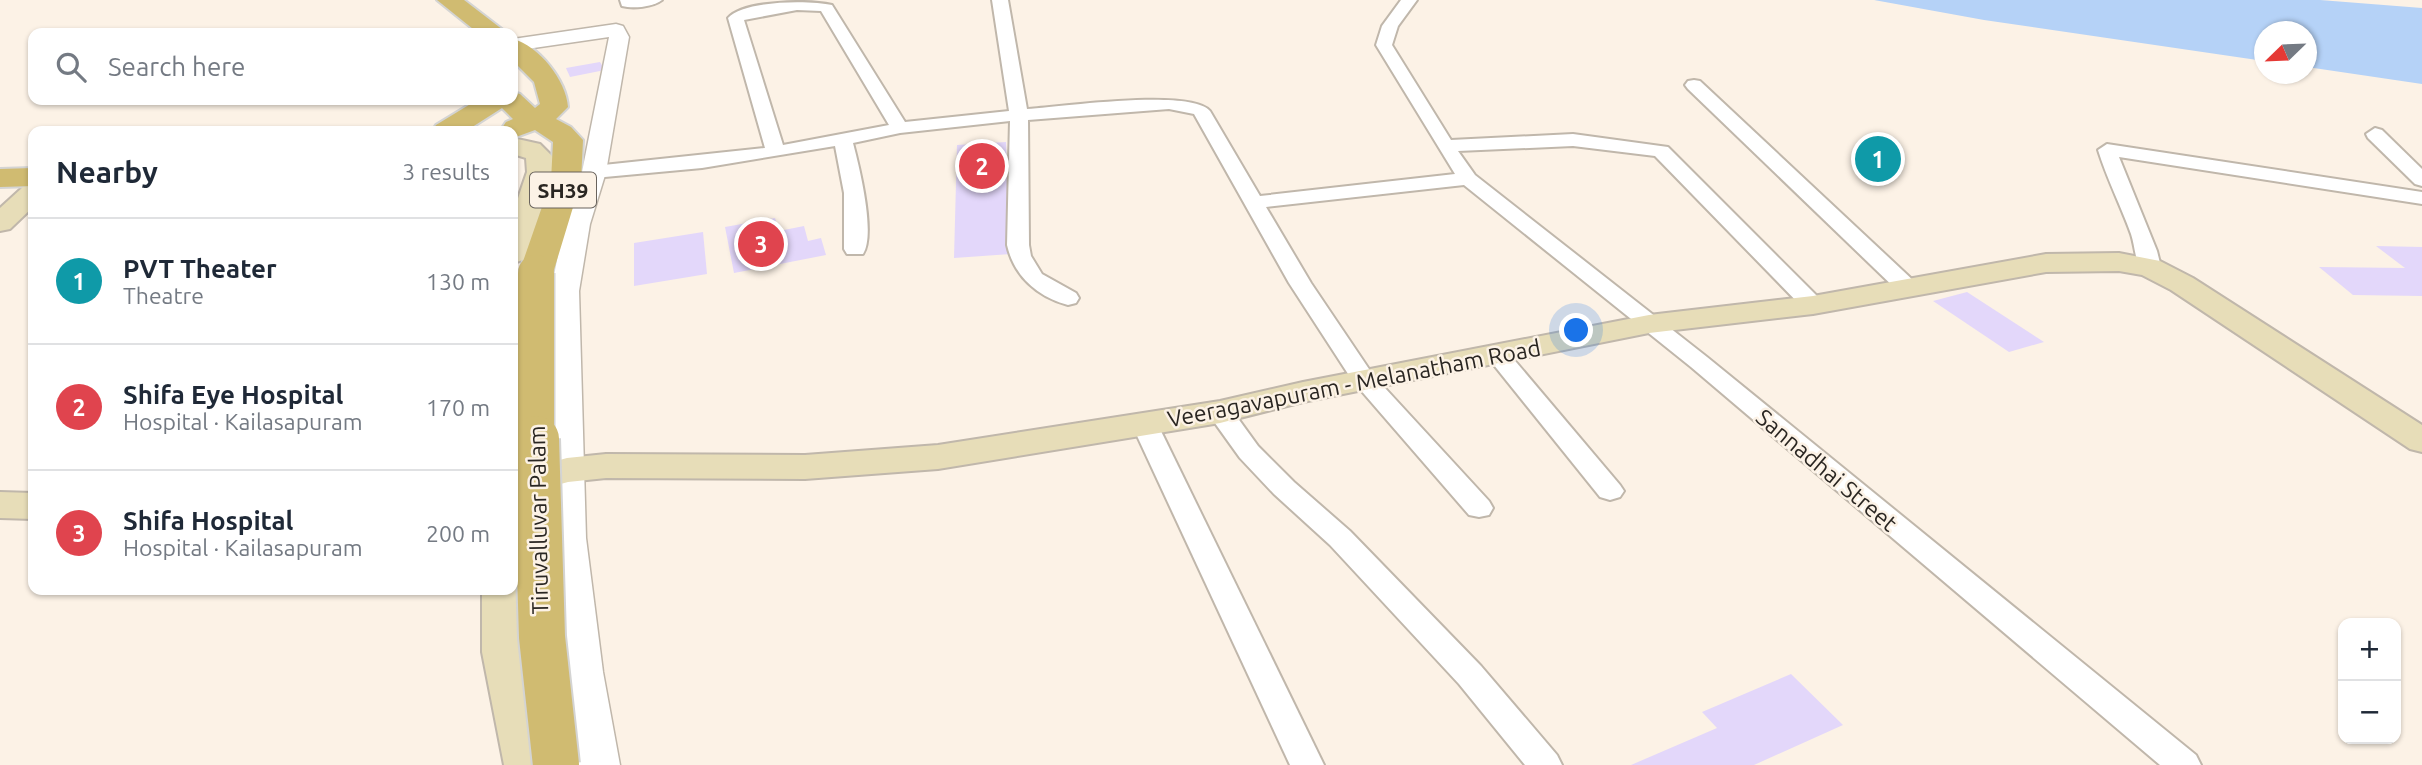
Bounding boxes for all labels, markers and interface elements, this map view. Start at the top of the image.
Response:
north arrow [2254,21,2317,84]
search box [28,28,518,105]
icon: search [52,48,90,86]
text: Search here [108,52,245,81]
pin: 1 [1855,133,1901,185]
pin: 2 [959,140,1005,192]
text: Nearby [56,155,158,189]
text: 3 results [402,159,490,184]
road number: SH39 [530,172,596,208]
pin: 3 [738,218,784,270]
text: PVT Theater [123,254,277,283]
text: 1 [73,269,85,294]
text: 130 m [426,269,490,294]
text: Theatre [123,283,204,308]
your location [1559,313,1593,347]
street label: Veeragavapuram - Melanatham Road [1165,335,1543,431]
text: Shifa Eye Hospital [123,380,343,409]
text: 2 [73,395,85,420]
text: 170 m [426,395,490,420]
street label: Sannadhai Street [1752,404,1902,536]
text: Hospital · Kailasapuram [123,409,363,434]
street label: Tiruvalluvar Palam [524,425,552,615]
text: Shifa Hospital [123,506,293,535]
text: 3 [73,521,85,546]
text: 200 m [426,521,490,546]
text: Hospital · Kailasapuram [123,535,363,560]
map controls [2338,618,2401,744]
button: + [2338,618,2401,681]
button: − [2338,681,2401,744]

